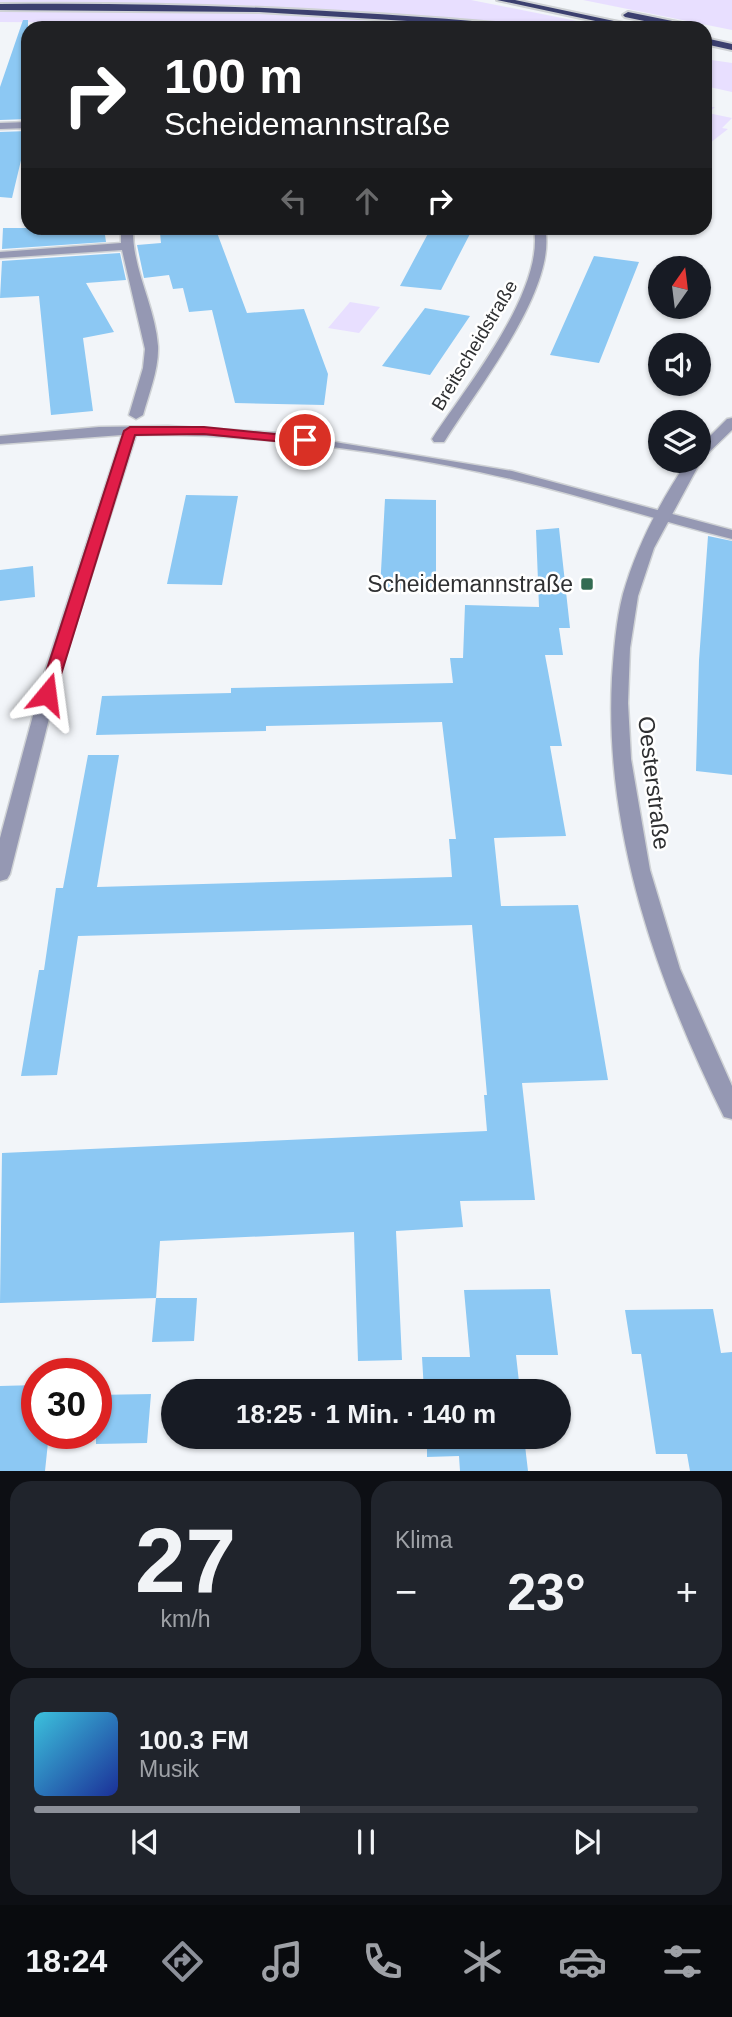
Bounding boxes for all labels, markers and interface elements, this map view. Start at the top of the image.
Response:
icon: right [49,49,140,140]
text: 100 m [164,49,303,103]
text: Scheidemannstraße [164,106,450,142]
icon: left [275,182,313,220]
icon: ahead [348,182,386,220]
icon: right [421,182,459,220]
north arrow [648,256,710,318]
map controls [648,256,711,473]
street label: Breitscheidstraße [427,276,522,414]
button: sound [648,333,711,396]
pin [275,410,335,470]
button: layers [648,410,711,473]
icon: arrive [286,421,324,459]
place label: Scheidemannstraße [367,571,573,597]
marker: Scheidemannstraße [579,576,595,592]
position arrow [10.0,657,84.0,731]
street label: Oesterstraße [633,715,675,851]
speed limit sign: 30 [21,1358,112,1449]
text: 18:25 · 1 Min. · 140 m [236,1399,496,1429]
text: 27 [135,1510,236,1611]
text: Klima [395,1527,453,1553]
text: 23° [507,1563,586,1621]
text: − [395,1571,417,1613]
text: + [676,1571,698,1613]
text: km/h [161,1606,210,1632]
text: 100.3 FM [139,1725,249,1755]
text: Musik [139,1756,199,1782]
icon: previous [126,1823,164,1861]
icon: pause [347,1823,385,1861]
icon: next [568,1823,606,1861]
icon: directions [158,1937,207,1986]
icon: music [258,1937,307,1986]
icon: phone [358,1937,407,1986]
icon: climate [458,1937,507,1986]
icon: car [558,1937,607,1986]
icon: filters [658,1937,707,1986]
text: 18:24 [25,1943,107,1979]

